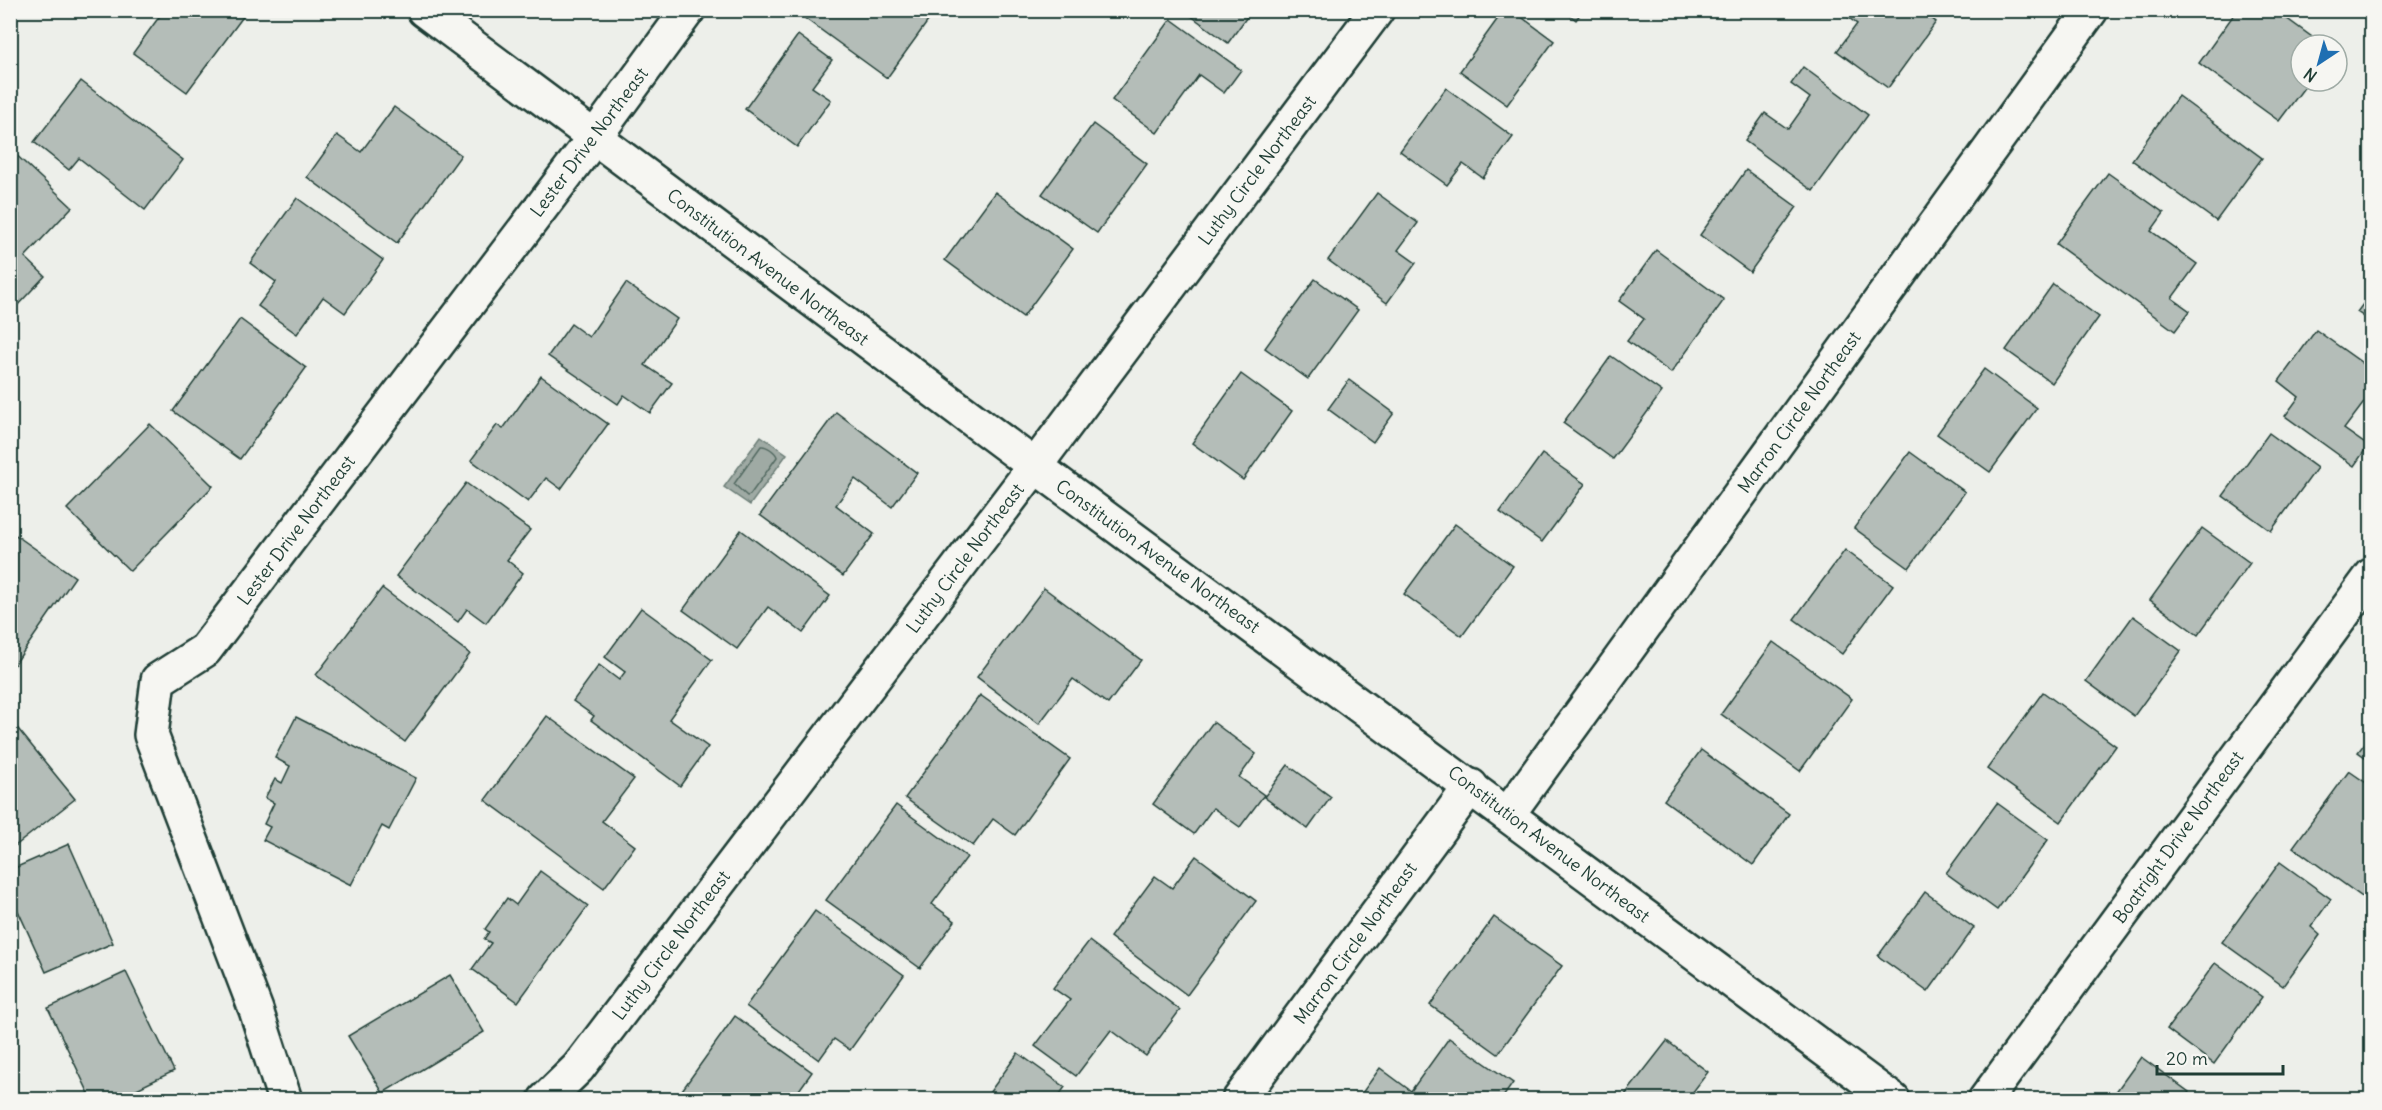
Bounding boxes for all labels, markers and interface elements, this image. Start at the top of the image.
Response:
north arrow [2289,33,2349,93]
street label: Lester Drive Northeast [525,63,653,221]
text: N [2300,64,2321,86]
street label: Luthy Circle Northeast [1193,91,1321,249]
street label: Constitution Avenue Northeast [662,183,874,351]
street label: Marron Circle Northeast [1732,326,1866,498]
street label: Lester Drive Northeast [232,451,360,609]
street label: Constitution Avenue Northeast [1051,474,1265,638]
street label: Luthy Circle Northeast [901,479,1029,637]
street label: Boatright Drive Northeast [2108,746,2248,928]
street label: Constitution Avenue Northeast [1443,760,1655,928]
street label: Marron Circle Northeast [1288,857,1422,1029]
street label: Luthy Circle Northeast [607,866,735,1024]
scale bar [2157,1038,2283,1076]
text: 20 m [2166,1047,2208,1070]

